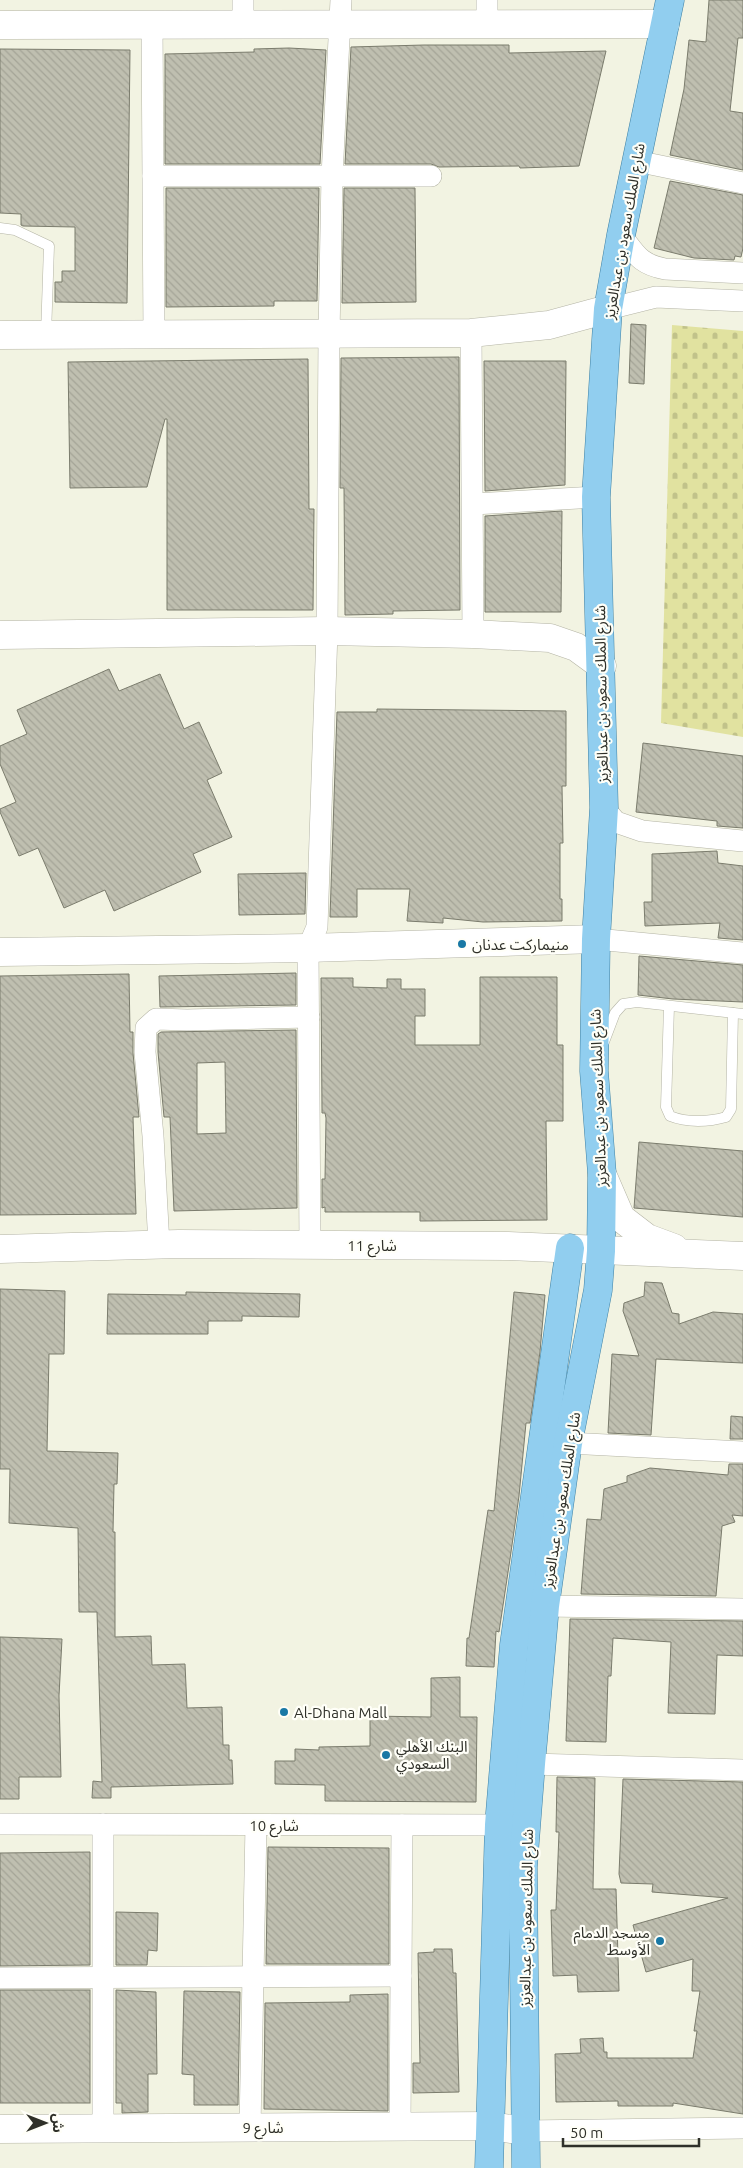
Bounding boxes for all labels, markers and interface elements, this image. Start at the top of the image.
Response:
street label: شارع الملك سعود بن عبدالعزيز [600,142,652,322]
street label: شارع الملك سعود بن عبدالعزيز [591,605,615,784]
place label: منيماركت عدنان [472,936,569,954]
marker: منيماركت عدنان [456,938,468,950]
street label: شارع الملك سعود بن عبدالعزيز [586,1008,614,1188]
street label: شارع 11 [347,1237,397,1258]
street label: شارع الملك سعود بن عبدالعزيز [539,1410,587,1591]
place label: Al-Dhana Mall [294,1704,387,1721]
marker: Al-Dhana Mall [278,1706,290,1718]
place label: البنك الأهلي السعودي [396,1738,467,1775]
marker: البنك الأهلي السعودي [380,1749,392,1761]
street label: شارع 10 [249,1817,299,1838]
street label: شارع الملك سعود بن عبدالعزيز [516,1829,540,2008]
place label: مسجد الدمام الأوسط [573,1924,650,1959]
marker: مسجد الدمام الأوسط [654,1935,666,1947]
north arrow [20,2098,70,2148]
text: ش [50,2113,66,2133]
scale bar [563,2116,699,2148]
street label: شارع 9 [242,2119,284,2140]
text: 50 m [570,2124,603,2141]

